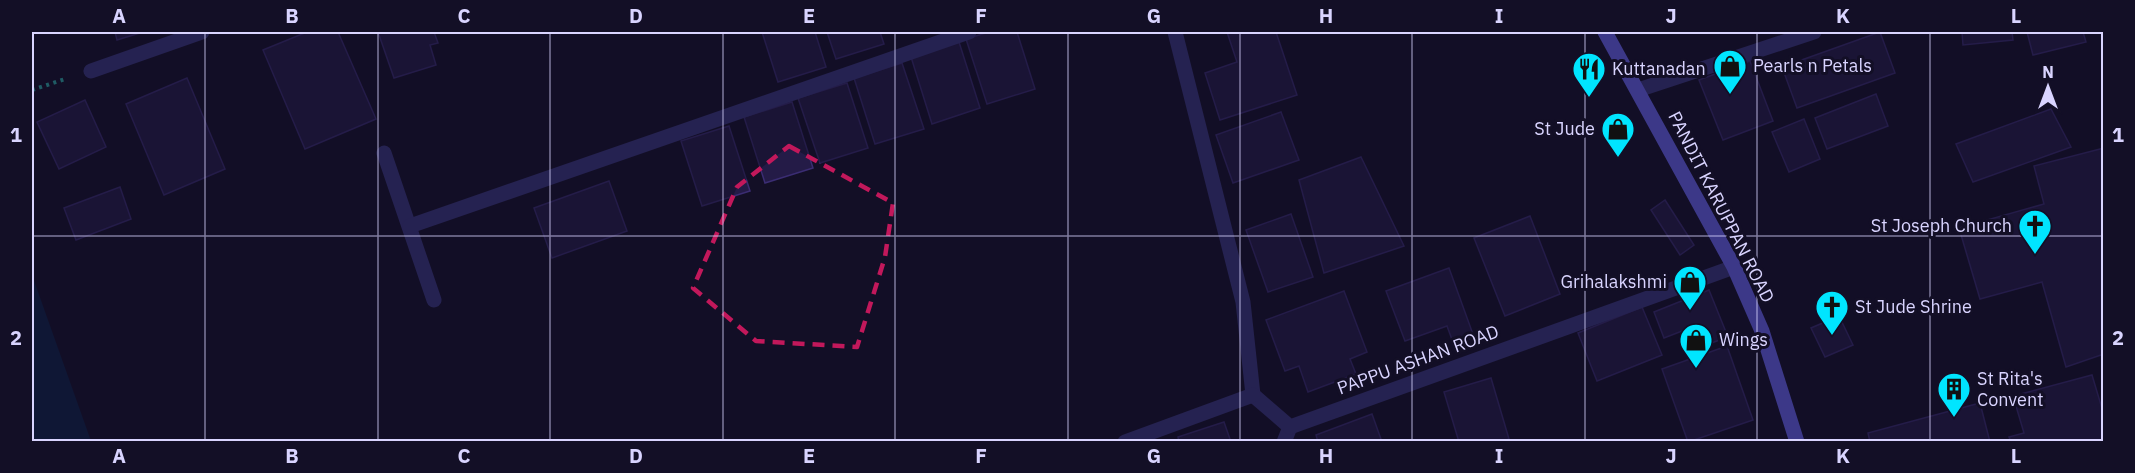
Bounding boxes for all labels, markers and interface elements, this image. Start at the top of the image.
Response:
text: A [112,2,126,29]
text: B [285,2,299,29]
text: C [457,2,471,29]
text: D [629,2,643,29]
text: E [803,2,815,29]
text: F [975,2,987,29]
text: G [1147,2,1161,29]
text: H [1319,2,1333,29]
text: I [1495,2,1503,29]
text: J [1665,2,1677,29]
text: K [1836,2,1850,29]
text: L [2011,2,2021,29]
shop icon: Pearls n Petals [1712,48,1748,95]
restaurant icon: Kuttanadan [1571,51,1607,98]
place label: Pearls n Petals [1753,54,1872,77]
place label: Kuttanadan [1612,57,1706,80]
north arrow [2018,57,2078,117]
text: N [2042,62,2054,82]
street label: PANDIT KARUPPAN ROAD [1663,107,1780,306]
shop icon: St Jude [1600,111,1636,158]
place label: St Jude [1534,117,1595,140]
text: 1 [10,121,22,148]
text: 1 [2112,121,2124,148]
church icon: St Joseph Church [2017,208,2053,255]
place label: St Joseph Church [1871,214,2012,237]
shop icon: Grihalakshmi [1672,264,1708,311]
place label: Grihalakshmi [1561,270,1667,293]
church icon: St Jude Shrine [1814,289,1850,336]
place label: St Jude Shrine [1855,295,1972,318]
street label: PAPPU ASHAN ROAD [1334,320,1502,400]
shop icon: Wings [1678,322,1714,369]
text: 2 [10,324,22,351]
text: 2 [2112,324,2124,351]
place label: Wings [1719,328,1768,351]
place label: St Rita's Convent [1977,367,2043,411]
building icon: St Rita's Convent [1936,371,1972,418]
text: A [112,442,126,469]
text: B [285,442,299,469]
text: C [457,442,471,469]
text: D [629,442,643,469]
text: E [803,442,815,469]
text: F [975,442,987,469]
text: G [1147,442,1161,469]
text: H [1319,442,1333,469]
text: I [1495,442,1503,469]
text: J [1665,442,1677,469]
text: K [1836,442,1850,469]
text: L [2011,442,2021,469]

